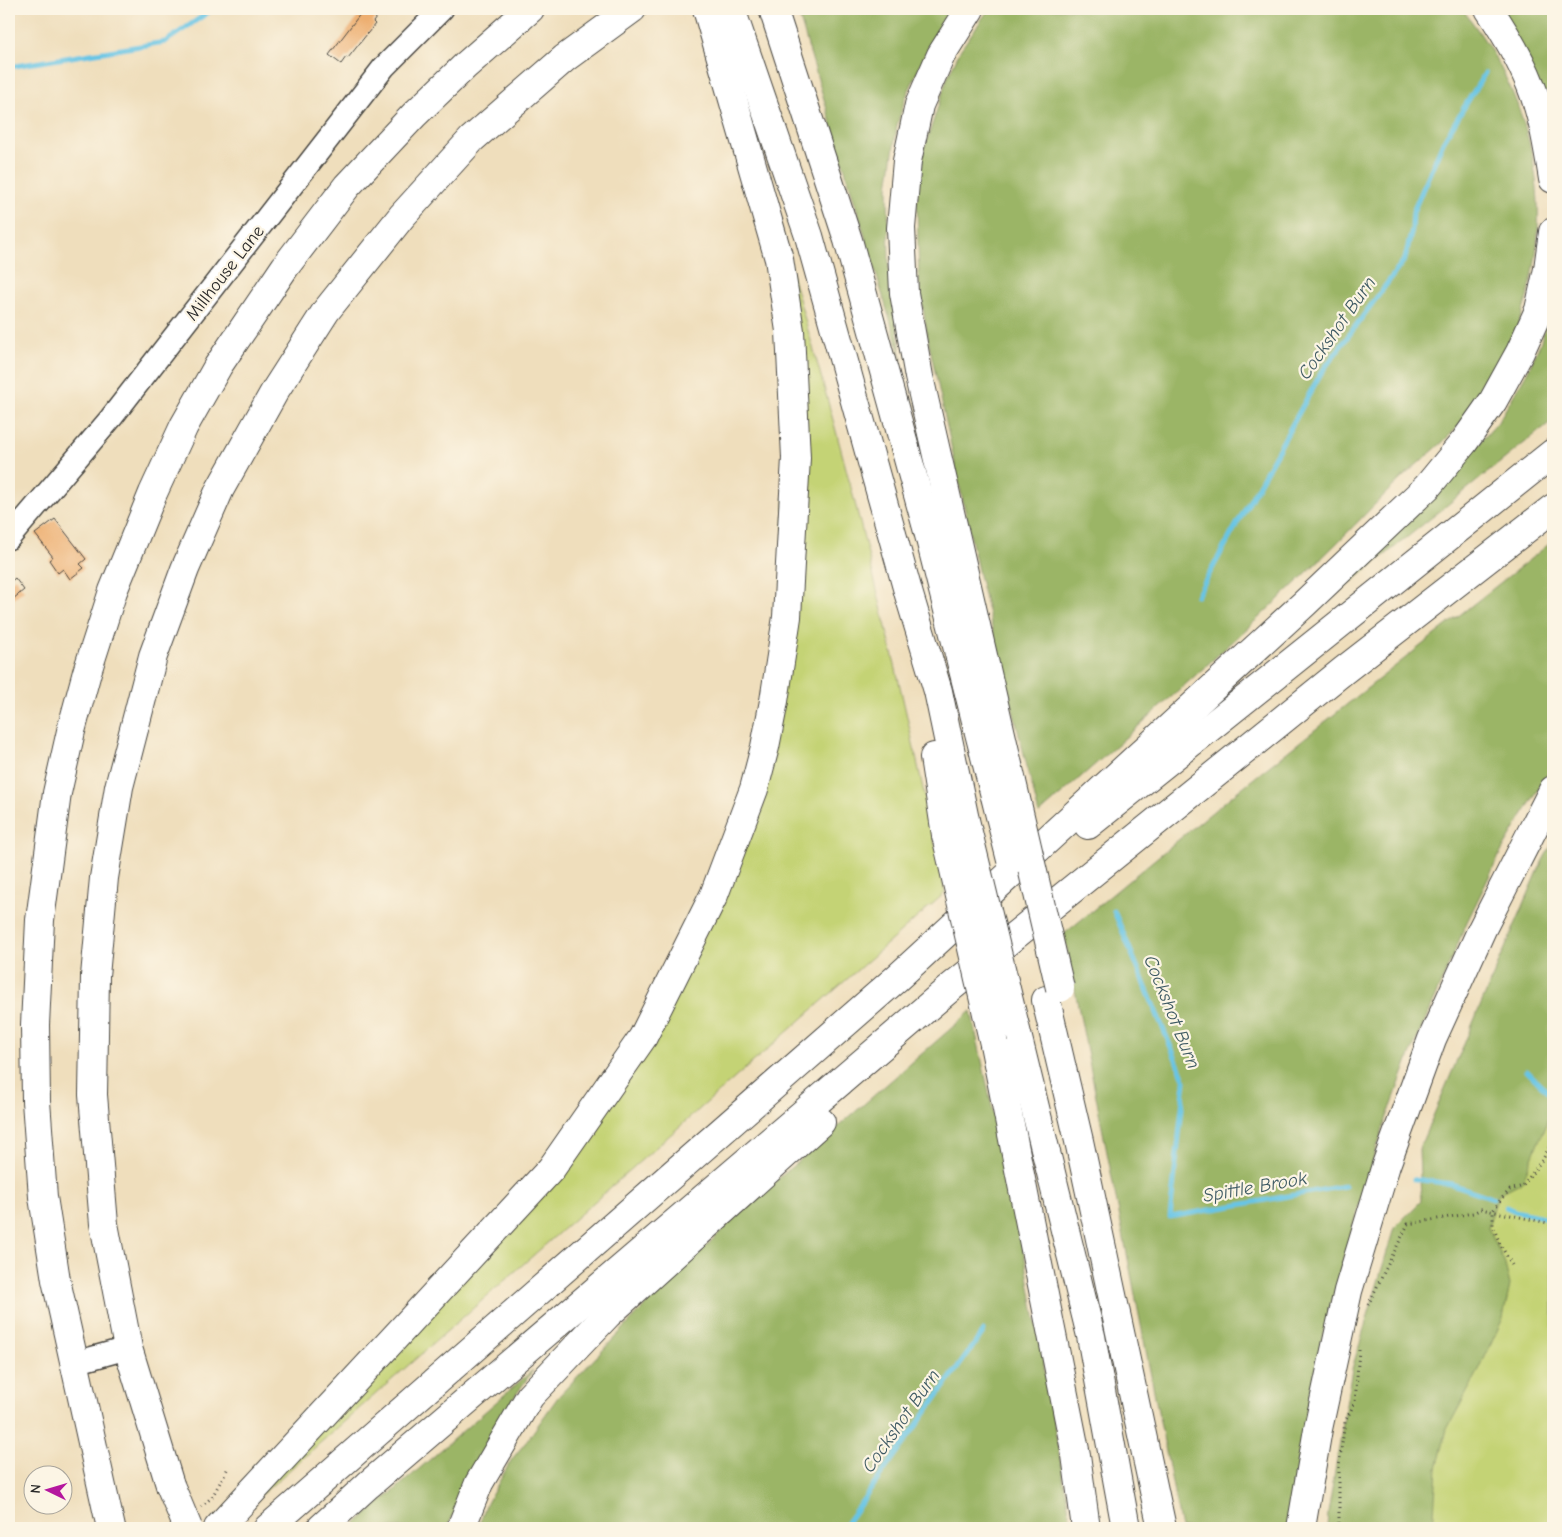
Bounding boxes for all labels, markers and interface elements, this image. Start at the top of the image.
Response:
street label: Millhouse Lane [181,221,269,325]
water label: Cockshot Burn [1293,272,1381,384]
water label: Cockshot Burn [1139,952,1205,1072]
water label: Spittle Brook [1201,1167,1309,1207]
water label: Cockshot Burn [857,1365,945,1477]
north arrow [22,1464,72,1514]
text: N [27,1484,44,1494]

